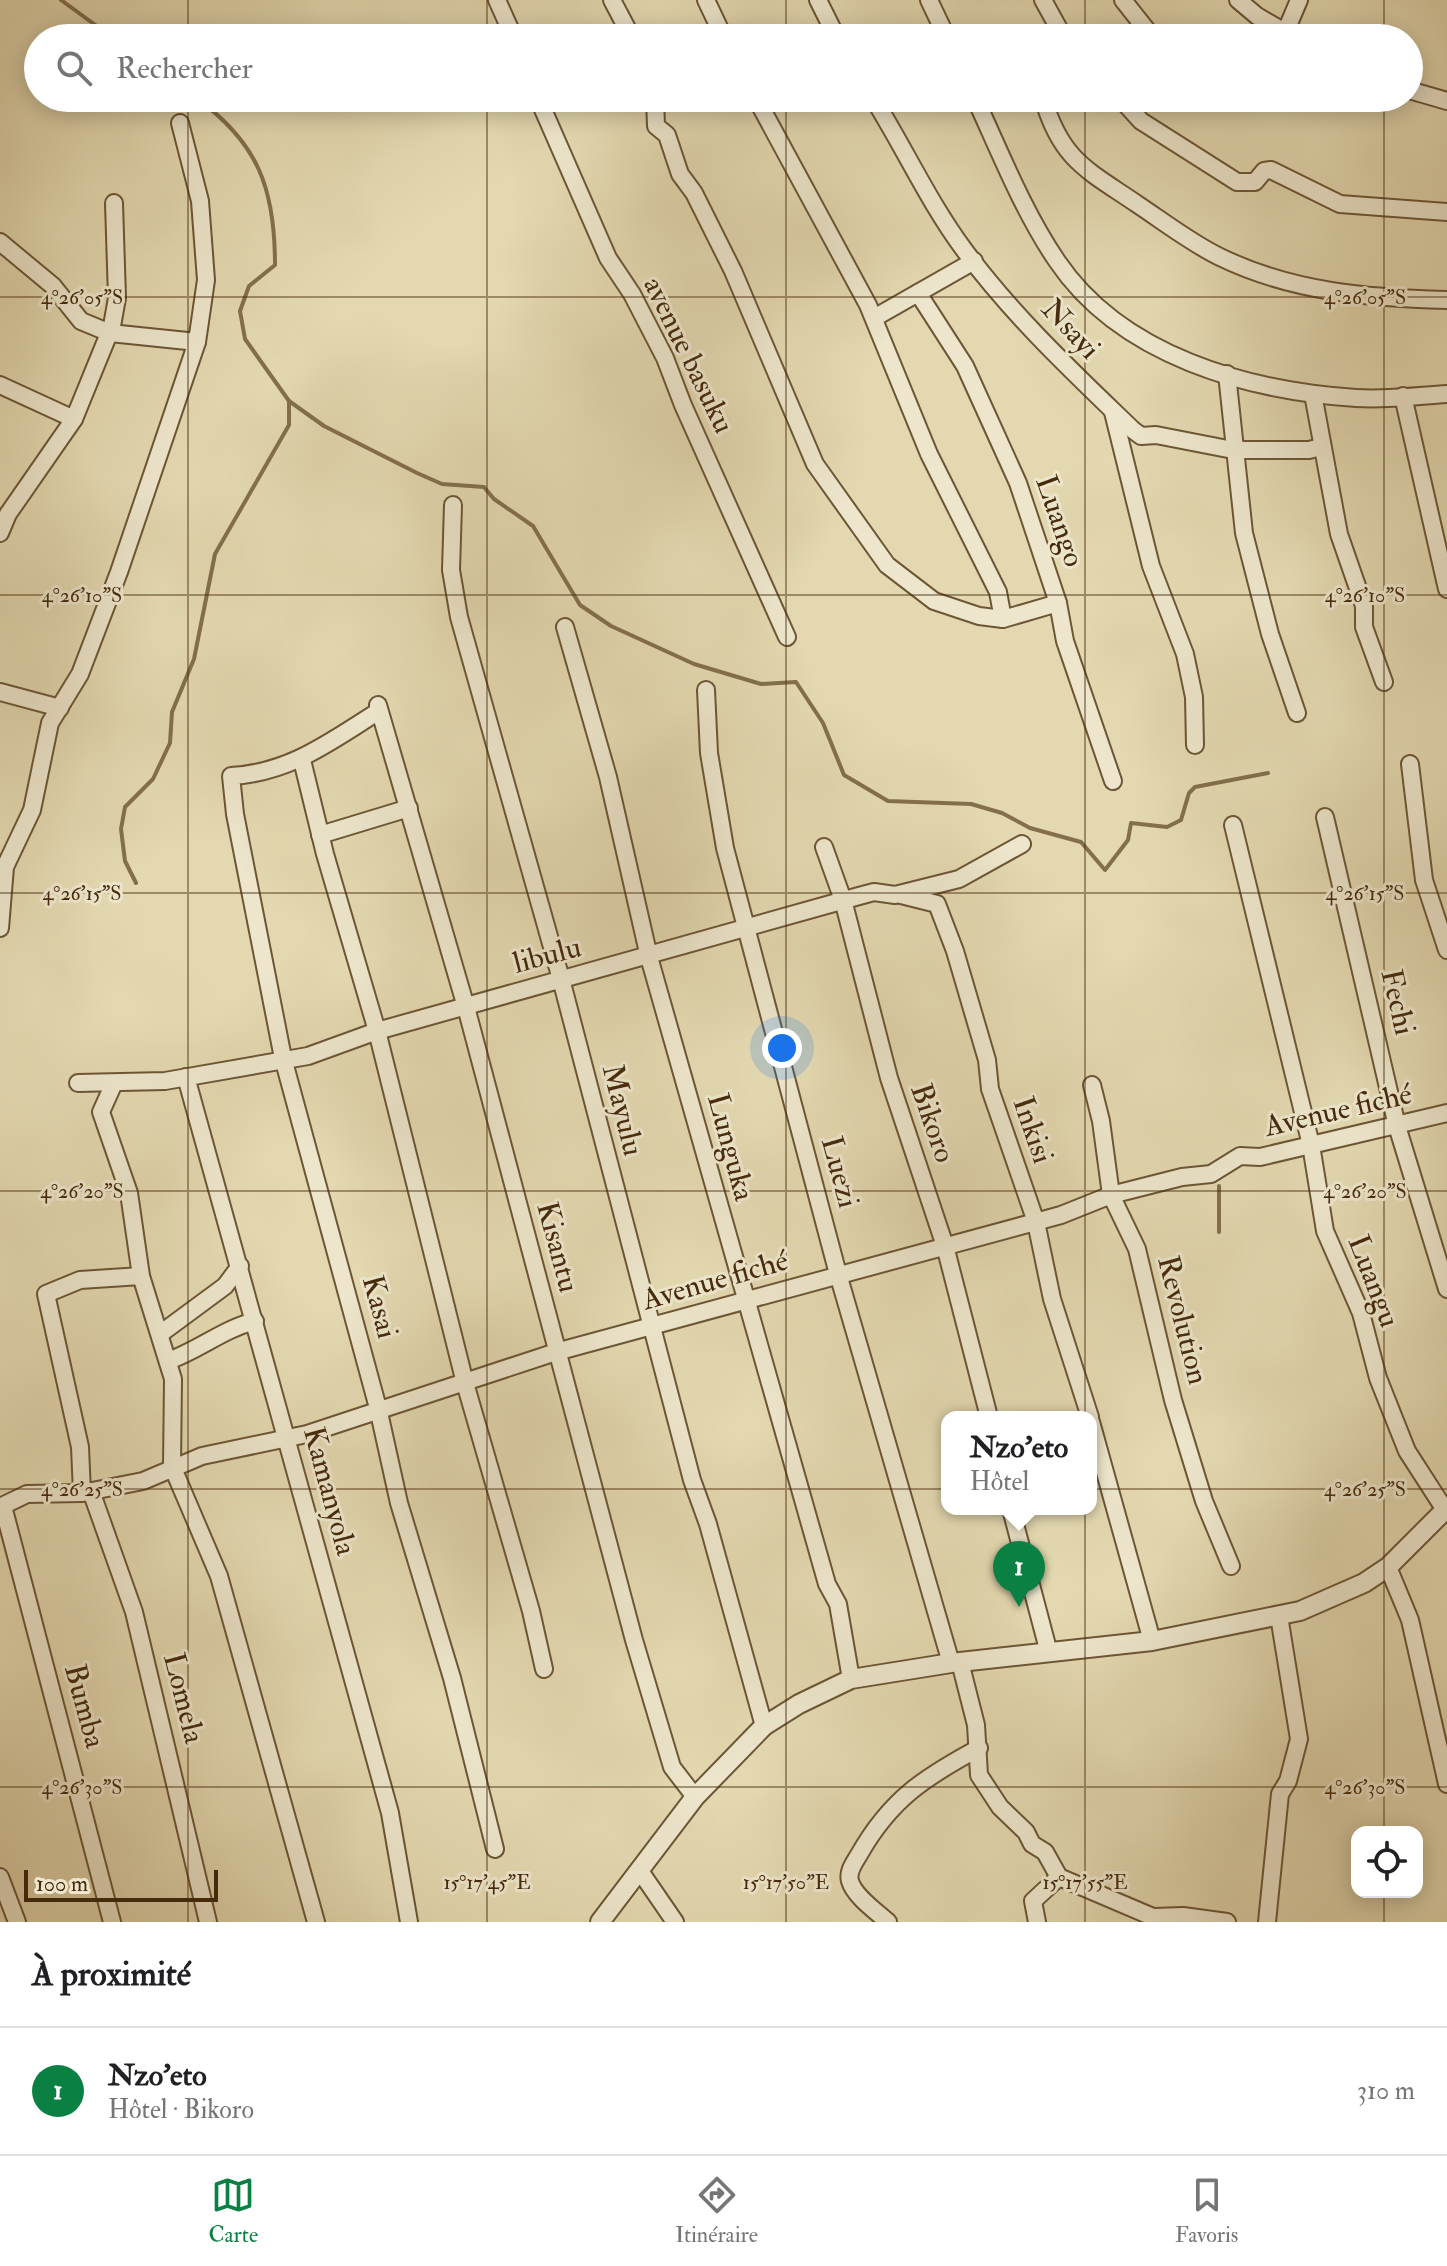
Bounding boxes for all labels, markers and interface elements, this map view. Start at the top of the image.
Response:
search box [24,24,1423,112]
icon: search [52,46,96,90]
text: Rechercher [116,50,253,87]
street label: avenue basuku [635,271,743,439]
text: 4°26'05"S [41,285,123,310]
text: 4°26'05"S [1324,285,1406,310]
street label: Nsayi [1034,291,1108,367]
street label: Luango [1027,470,1093,572]
text: 4°26'10"S [42,583,122,608]
text: 4°26'10"S [1325,583,1405,608]
text: 4°26'15"S [43,881,121,906]
text: 4°26'15"S [1326,881,1404,906]
street label: libulu [509,928,585,982]
street label: Fechi [1372,965,1424,1039]
your location [762,1028,802,1068]
street label: Mayulu [594,1061,652,1159]
street label: Avenue fiché [1260,1075,1416,1145]
street label: Bikoro [902,1079,964,1167]
street label: Lunguka [699,1089,763,1205]
street label: Inkisi [1004,1092,1062,1168]
street label: Luezi [813,1132,867,1212]
text: 4°26'20"S [40,1179,124,1204]
text: 4°26'20"S [1323,1179,1407,1204]
street label: Kisantu [528,1198,588,1296]
street label: Luangu [1340,1230,1408,1332]
street label: Avenue fiché [637,1241,793,1319]
street label: Revolution [1149,1252,1217,1388]
street label: Kasai [354,1271,406,1343]
popup [941,1411,1097,1515]
street label: Kamanyola [295,1423,365,1560]
text: Nzo'eto [970,1429,1068,1466]
text: Hôtel [970,1466,1029,1498]
text: 4°26'25"S [41,1477,123,1502]
text: 4°26'25"S [1324,1477,1406,1502]
pin: 1 [993,1541,1045,1607]
street label: Lomela [155,1649,213,1748]
street label: Bumba [56,1660,114,1753]
text: 4°26'30"S [42,1775,122,1800]
text: 4°26'30"S [1325,1775,1405,1800]
map controls [1351,1826,1423,1898]
button: locate [1351,1826,1423,1898]
scale bar [24,1866,218,1902]
text: 100 m [36,1870,88,1898]
text: 15°17'45"E [443,1870,531,1895]
text: 15°17'50"E [743,1870,829,1895]
text: 15°17'55"E [1042,1870,1128,1895]
text: À proximité [32,1953,191,1996]
text: Nzo'eto [108,2057,207,2094]
text: 1 [53,2075,63,2107]
text: 310 m [1357,2075,1415,2107]
text: Hôtel · Bikoro [108,2094,254,2126]
tab: Carte [209,2173,258,2249]
tab: Itinéraire [675,2173,758,2249]
tab: Favoris [1175,2173,1238,2249]

